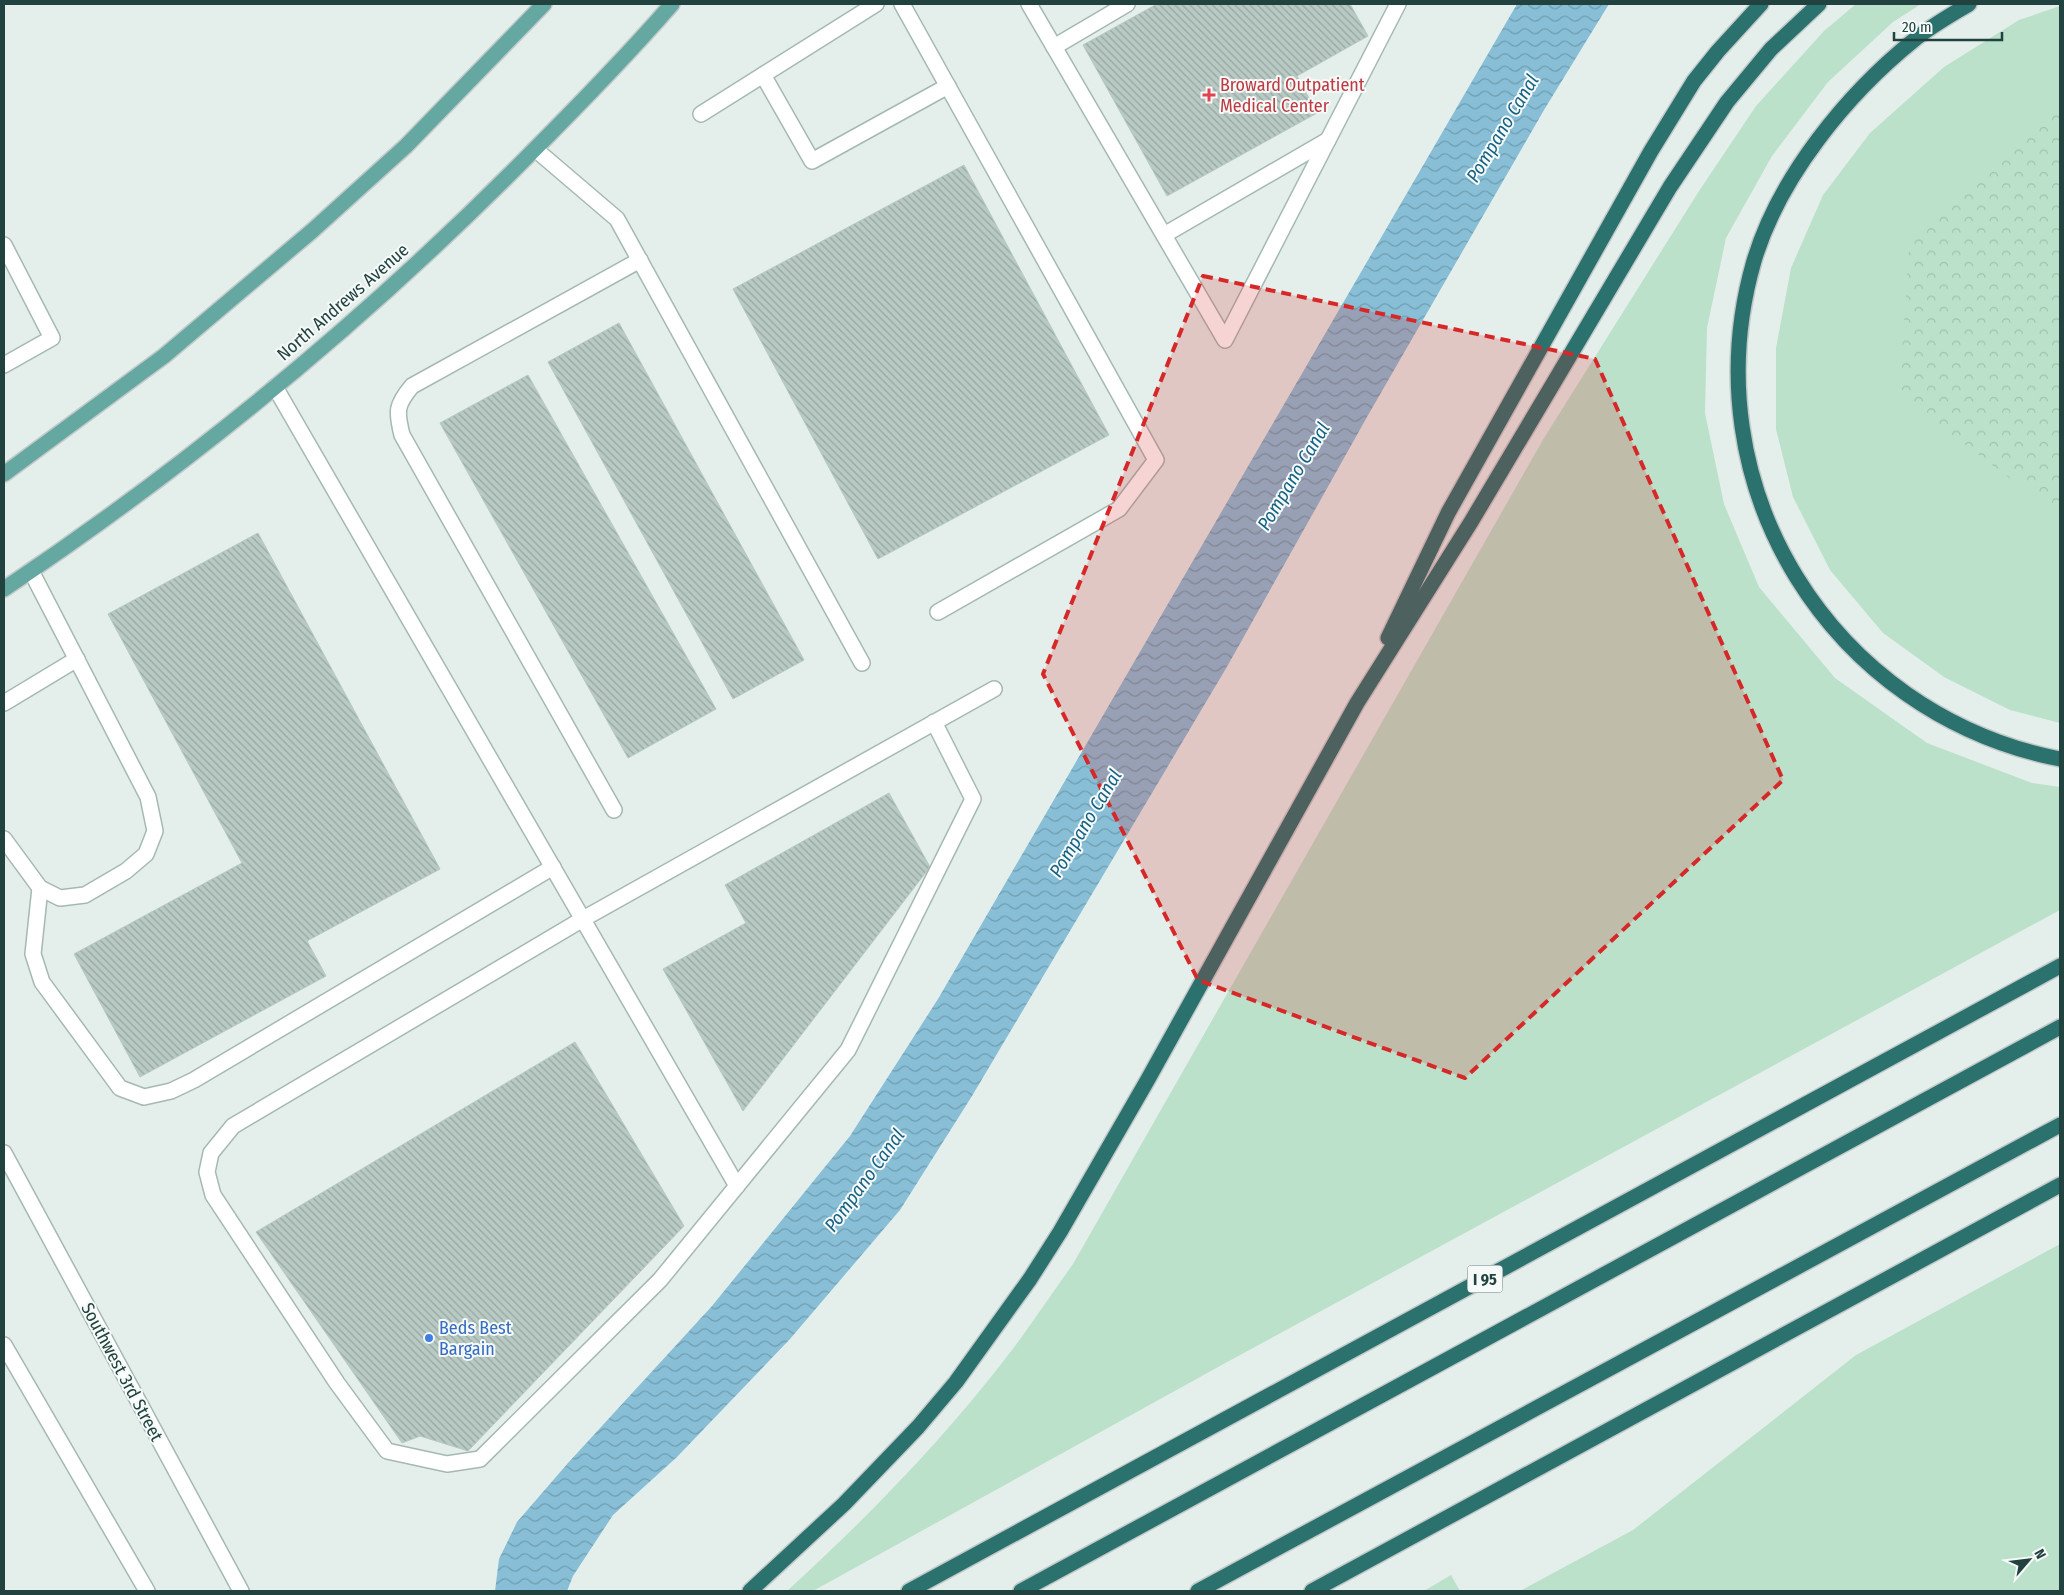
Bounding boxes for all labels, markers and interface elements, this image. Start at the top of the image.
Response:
scale bar [1894,10,2002,42]
text: 20 m [1902,18,1932,36]
water label: Pompano Canal [1461,70,1544,186]
place label: Broward Outpatient Medical Center [1220,74,1365,117]
marker: Broward Outpatient Medical Center [1202,88,1216,102]
street label: North Andrews Avenue [273,239,413,365]
water label: Pompano Canal [1252,418,1335,534]
water label: Pompano Canal [1044,765,1127,881]
water label: Pompano Canal [819,1124,909,1236]
road number: I 95 [1468,1266,1502,1292]
street label: Southwest 3rd Street [76,1299,168,1445]
place label: Beds Best Bargain [439,1317,512,1360]
marker: Beds Best Bargain [423,1332,435,1344]
north arrow [2004,1535,2054,1585]
text: N [2031,1546,2050,1562]

